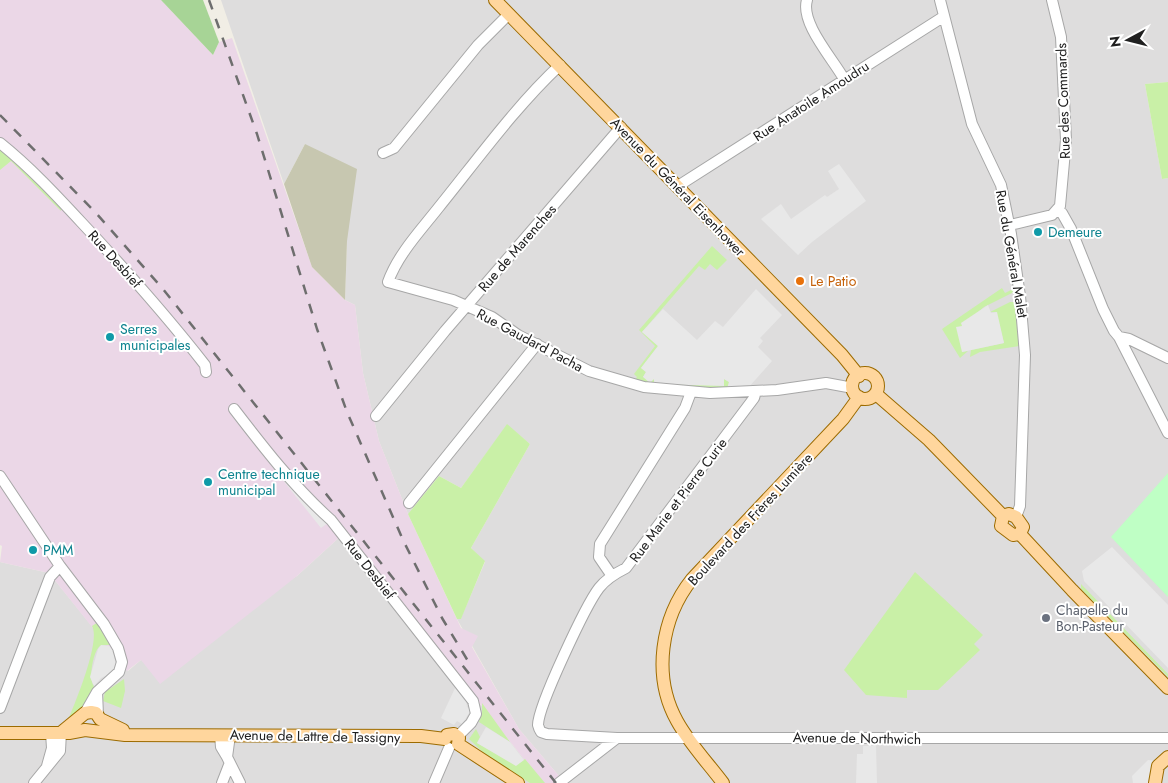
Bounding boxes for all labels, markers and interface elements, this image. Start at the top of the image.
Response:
north arrow [1103,15,1153,65]
text: N [1104,35,1126,48]
street label: Rue des Commards [1051,42,1075,159]
street label: Rue Anatoile Amoudru [749,56,873,146]
street label: Avenue du Général Eisenhower [606,113,750,261]
street label: Rue du Général Malet [991,188,1033,320]
street label: Rue de Marenches [473,200,561,296]
place label: Demeure [1048,222,1102,242]
street label: Rue Desbief [84,226,147,293]
marker: Demeure [1032,226,1044,238]
place label: Le Patio [810,271,857,291]
marker: Le Patio [794,275,806,287]
street label: Rue Gaudard Pacha [473,303,587,377]
place label: Serres municipales [120,319,191,355]
marker: Serres municipales [104,331,116,343]
street label: Rue Marie et Pierre Curie [625,434,731,566]
street label: Boulevard des Frères Lumière [683,448,817,590]
place label: Centre technique municipal [218,464,320,500]
marker: Centre technique municipal [202,476,214,488]
street label: Rue Desbief [340,535,401,604]
place label: PMM [43,540,73,560]
marker: PMM [27,544,39,556]
place label: Chapelle du Bon-Pasteur [1056,600,1128,636]
marker: Chapelle du Bon-Pasteur [1040,612,1052,624]
street label: Avenue de Lattre de Tassigny [230,725,401,748]
street label: Avenue de Northwich [793,727,921,749]

